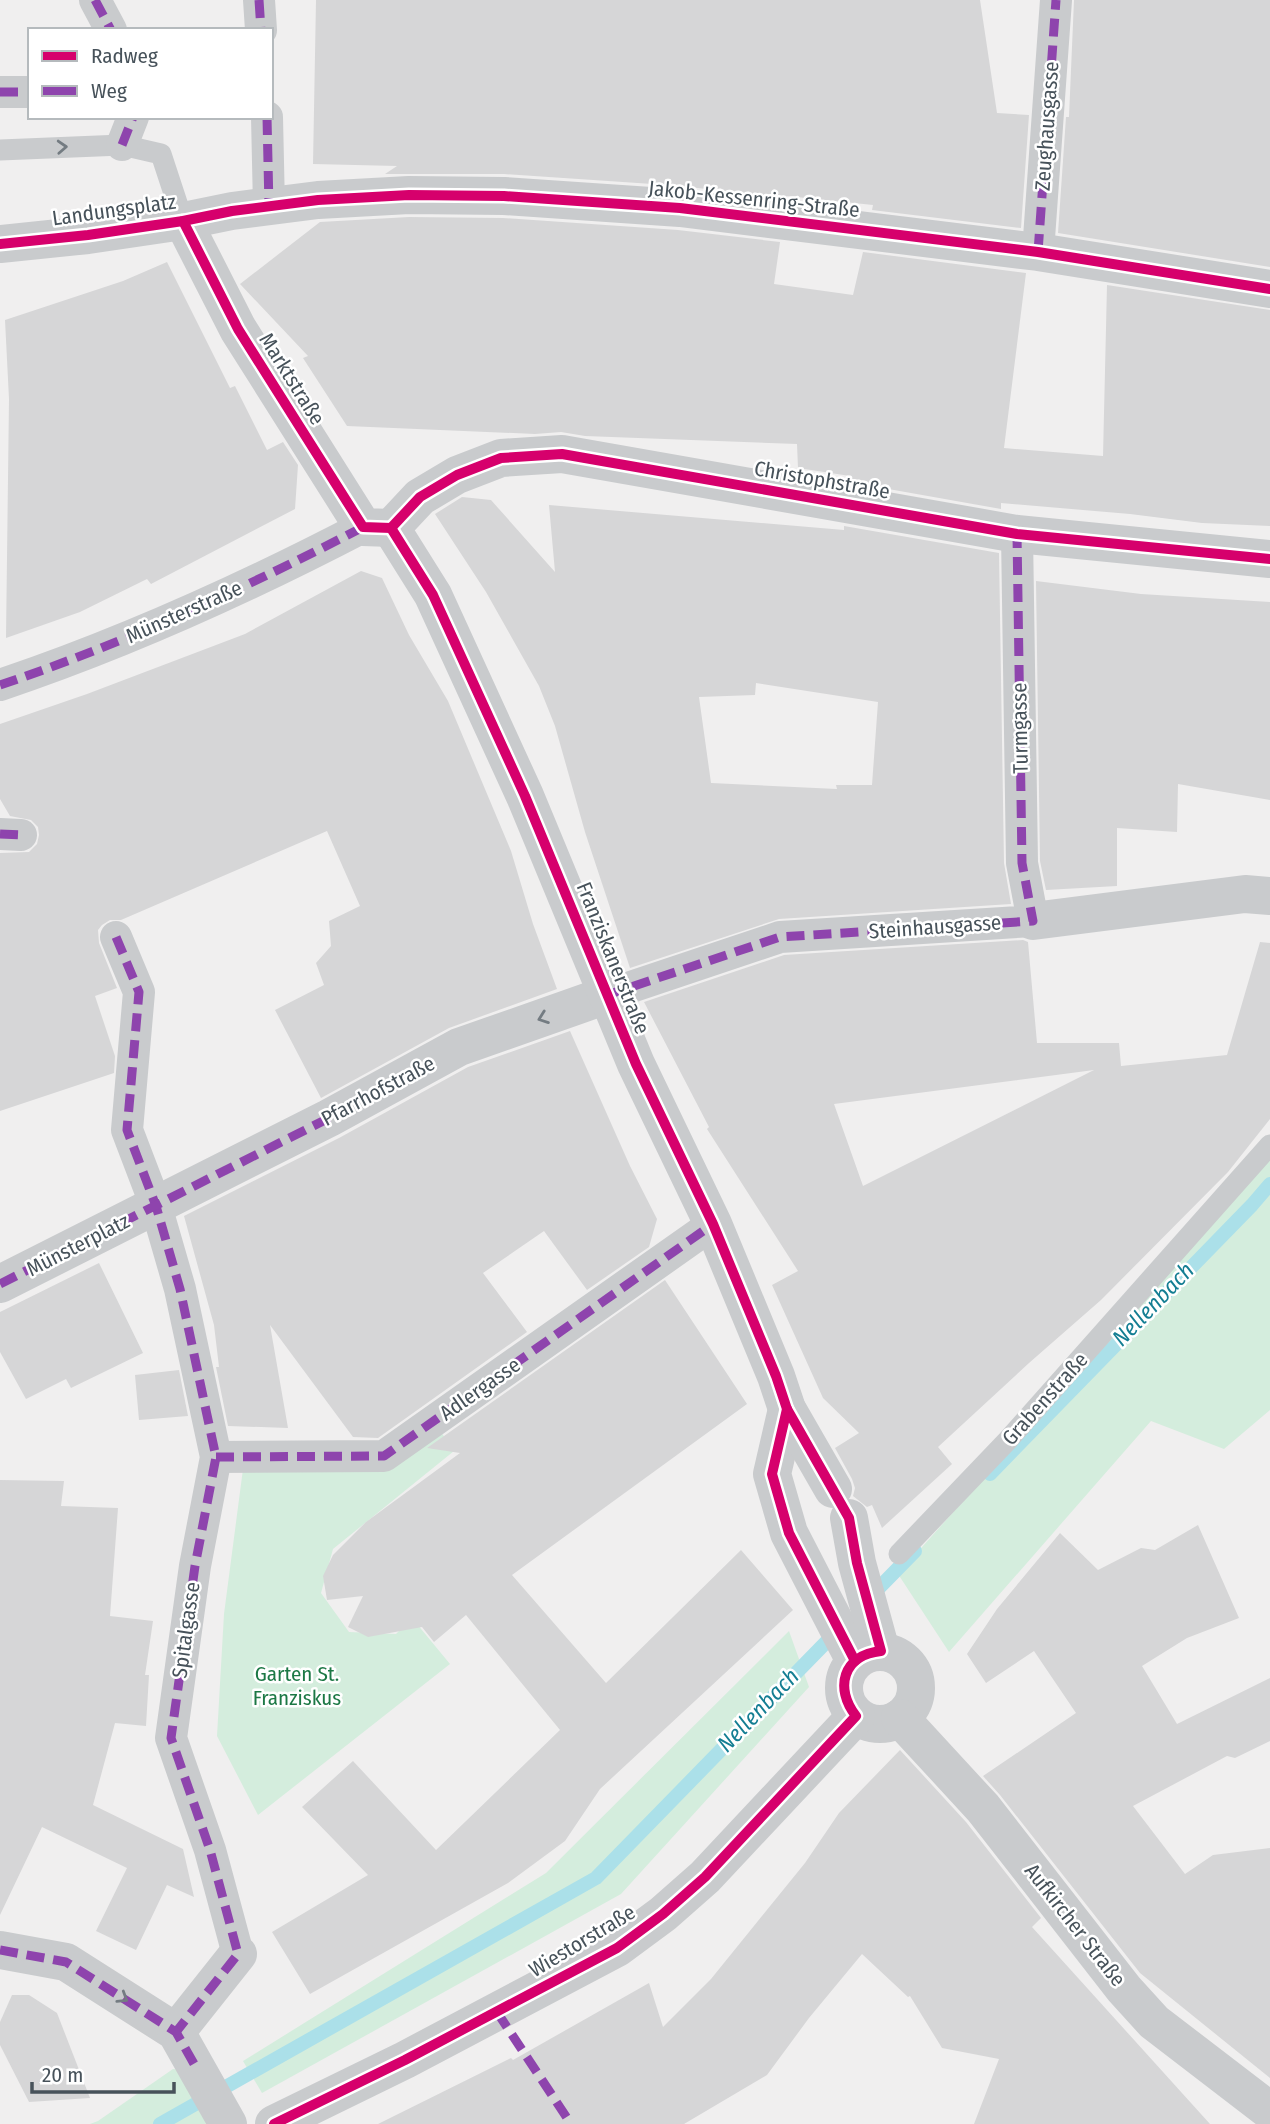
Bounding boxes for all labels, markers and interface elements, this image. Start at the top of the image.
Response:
legend [28,28,273,119]
text: Radweg [91,43,158,69]
street label: Zeughausgasse [1030,60,1064,192]
text: Weg [91,78,127,104]
one-way arrow [57,140,68,155]
street label: Jakob-Kessenring-Straße [647,175,861,223]
street label: Landungsplatz [51,188,177,232]
street label: Marktstraße [254,328,330,430]
street label: Christophstraße [752,455,892,505]
street label: Münsterstraße [122,575,246,649]
street label: Turmgasse [1006,682,1034,774]
street label: Franziskanerstraße [571,878,655,1038]
street label: Steinhausgasse [868,909,1002,945]
one-way arrow [537,1010,549,1024]
street label: Pfarrhofstraße [317,1050,439,1132]
street label: Münsterplatz [22,1208,134,1282]
water label: Nellenbach [1106,1256,1200,1352]
street label: Grabenstraße [997,1347,1093,1451]
street label: Adlergasse [435,1352,525,1426]
street label: Spitalgasse [166,1580,206,1680]
park label: Garten St. Franziskus [253,1661,341,1711]
water label: Nellenbach [711,1662,805,1758]
street label: Aufkircher Straße [1019,1858,1131,1992]
street label: Wiestorstraße [524,1899,640,1983]
one-way arrow [116,1990,129,2003]
scale bar [32,2050,173,2094]
text: 20 m [42,2062,83,2088]

